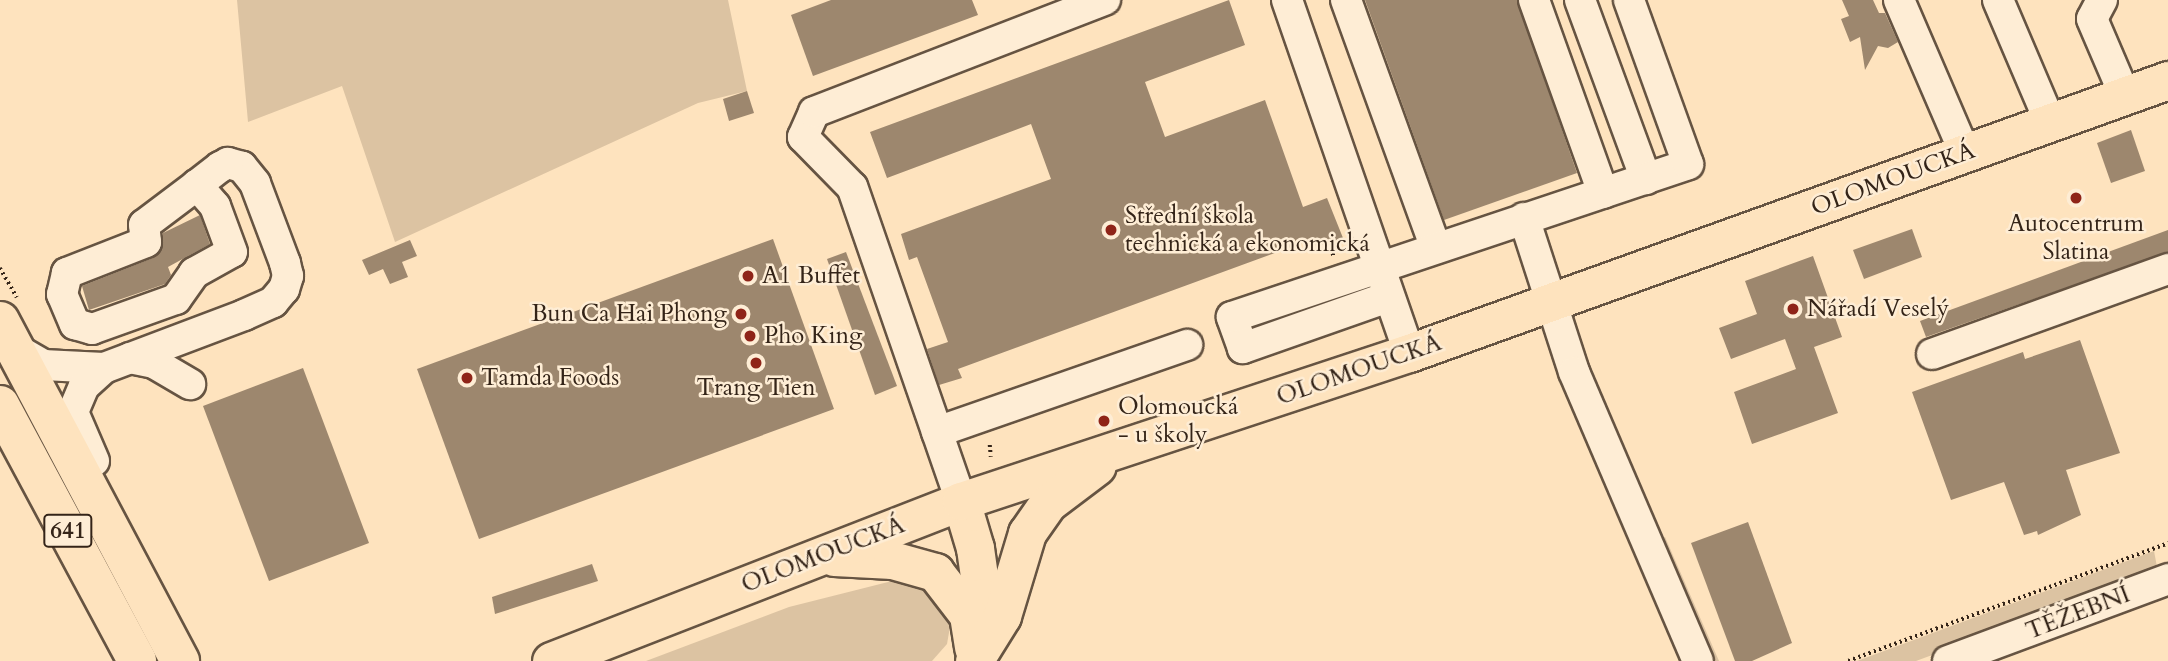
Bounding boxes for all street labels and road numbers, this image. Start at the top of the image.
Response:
street label: OLOMOUCKÁ [1807,136,1979,222]
street label: OLOMOUCKÁ [1273,328,1445,412]
street label: OLOMOUCKÁ [737,511,909,599]
road number: 641 [42,512,94,551]
street label: TĚŽEBNÍ [2022,580,2134,646]

